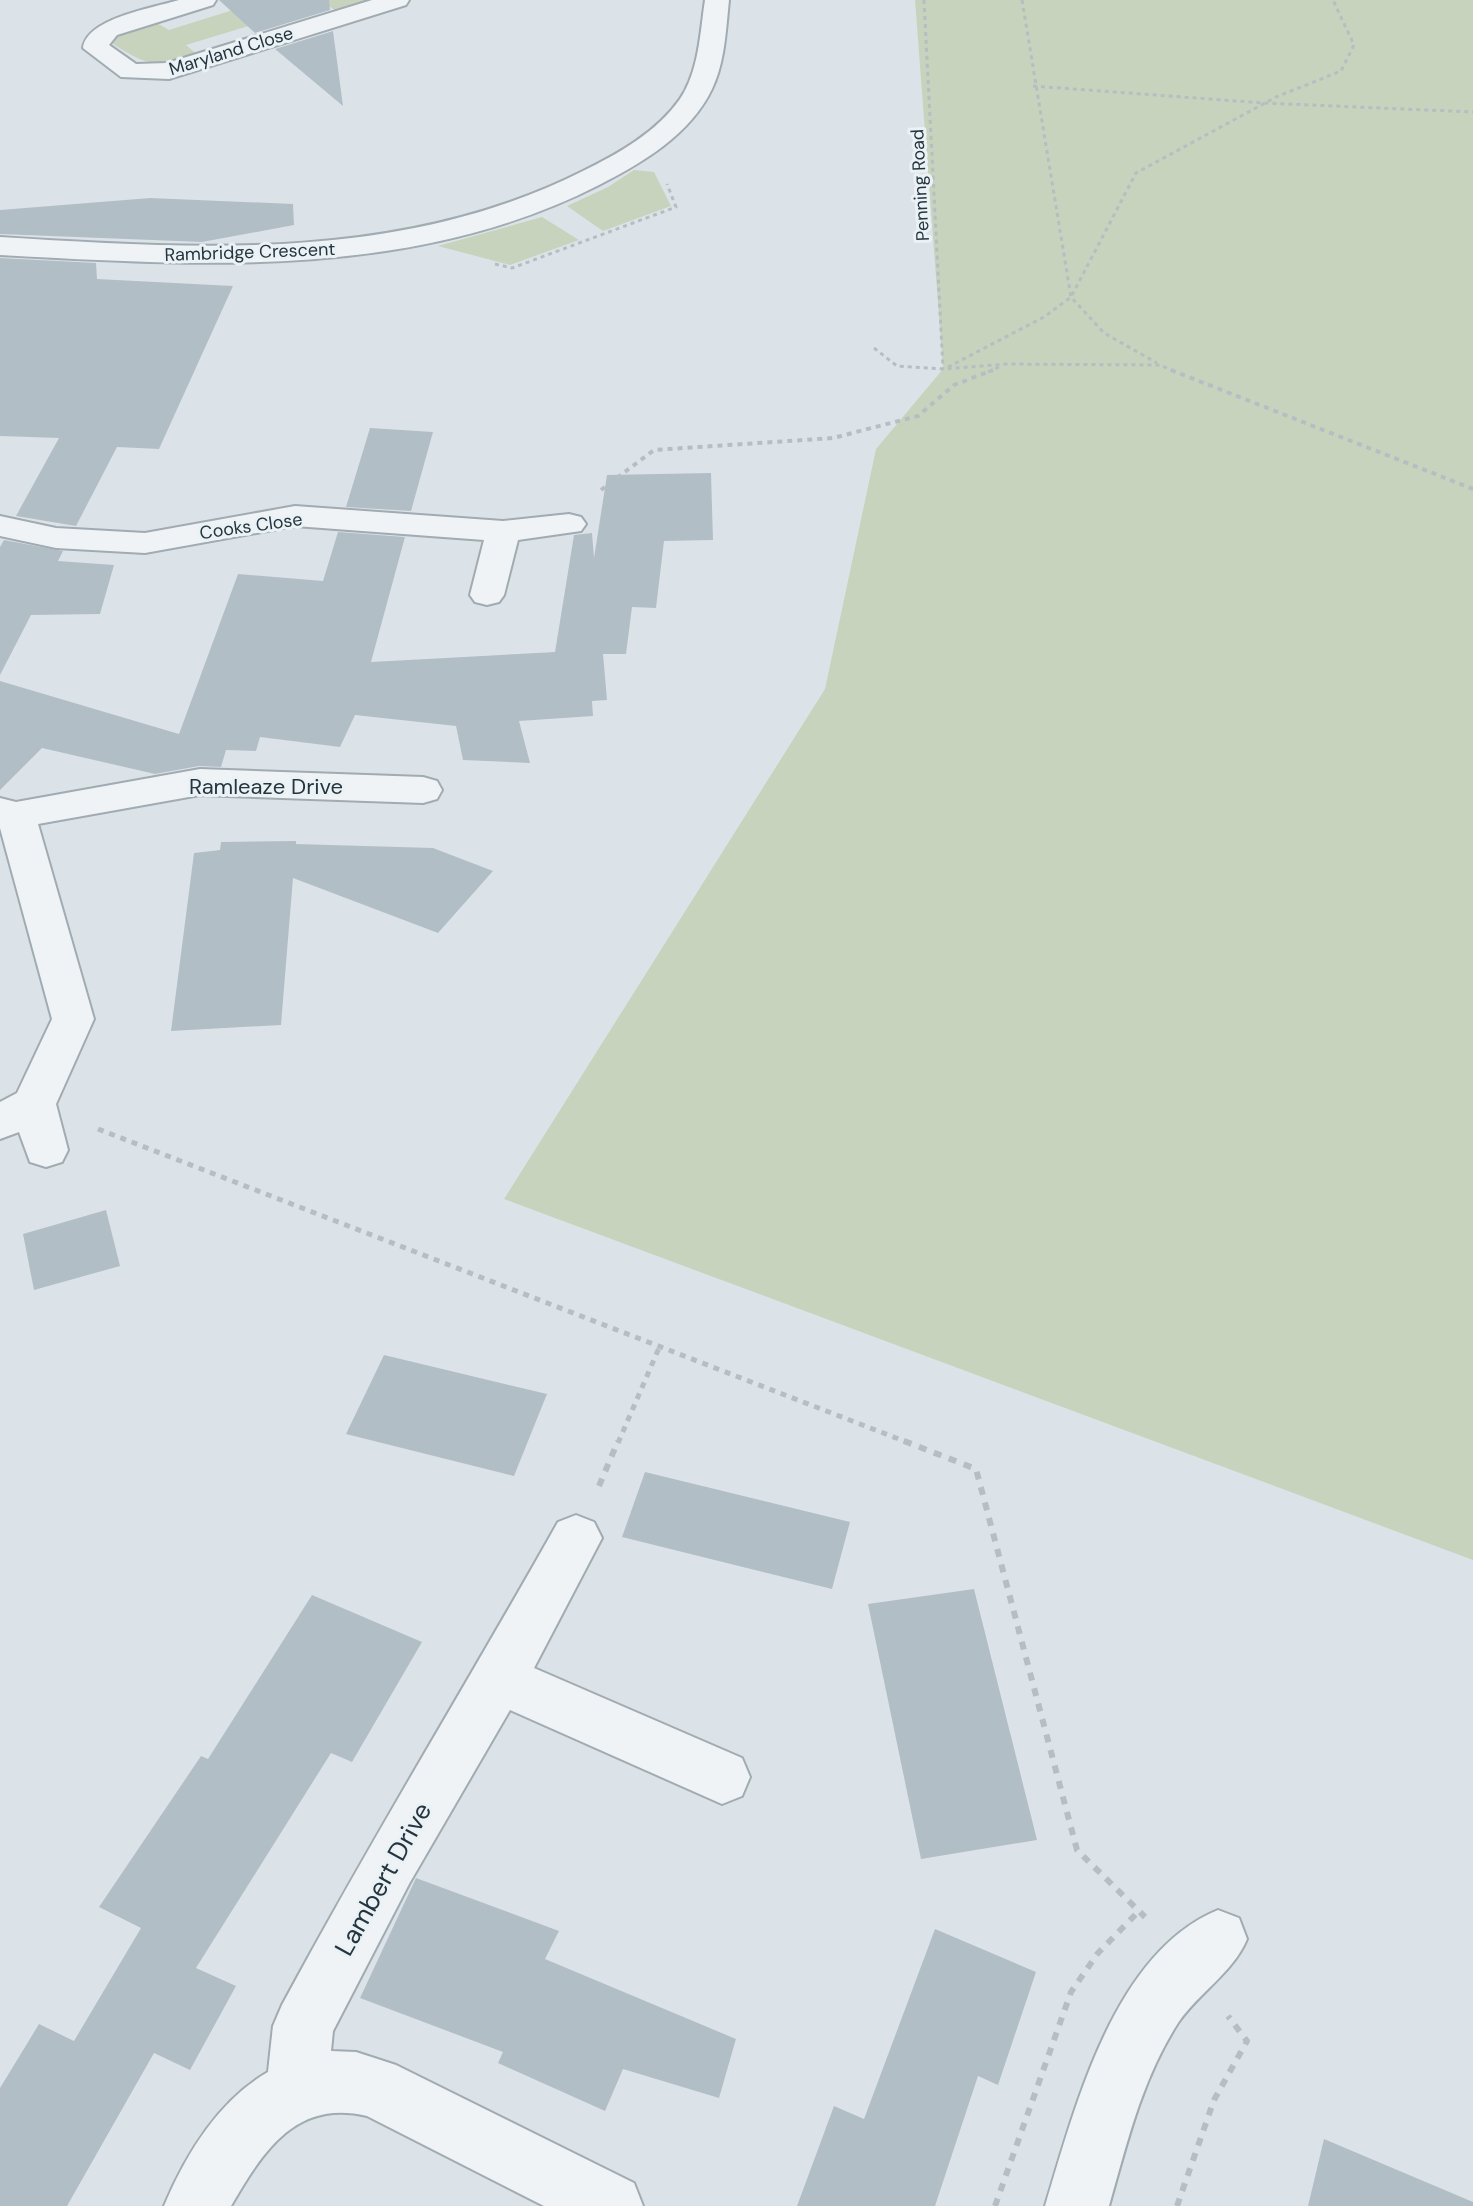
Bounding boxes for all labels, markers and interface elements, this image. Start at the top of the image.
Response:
street label: Maryland Close [166,21,296,81]
street label: Penning Road [905,128,935,242]
street label: Rambridge Crescent [164,237,336,267]
street label: Cooks Close [198,507,304,545]
street label: Ramleaze Drive [189,772,343,801]
street label: Lambert Drive [327,1796,439,1962]

